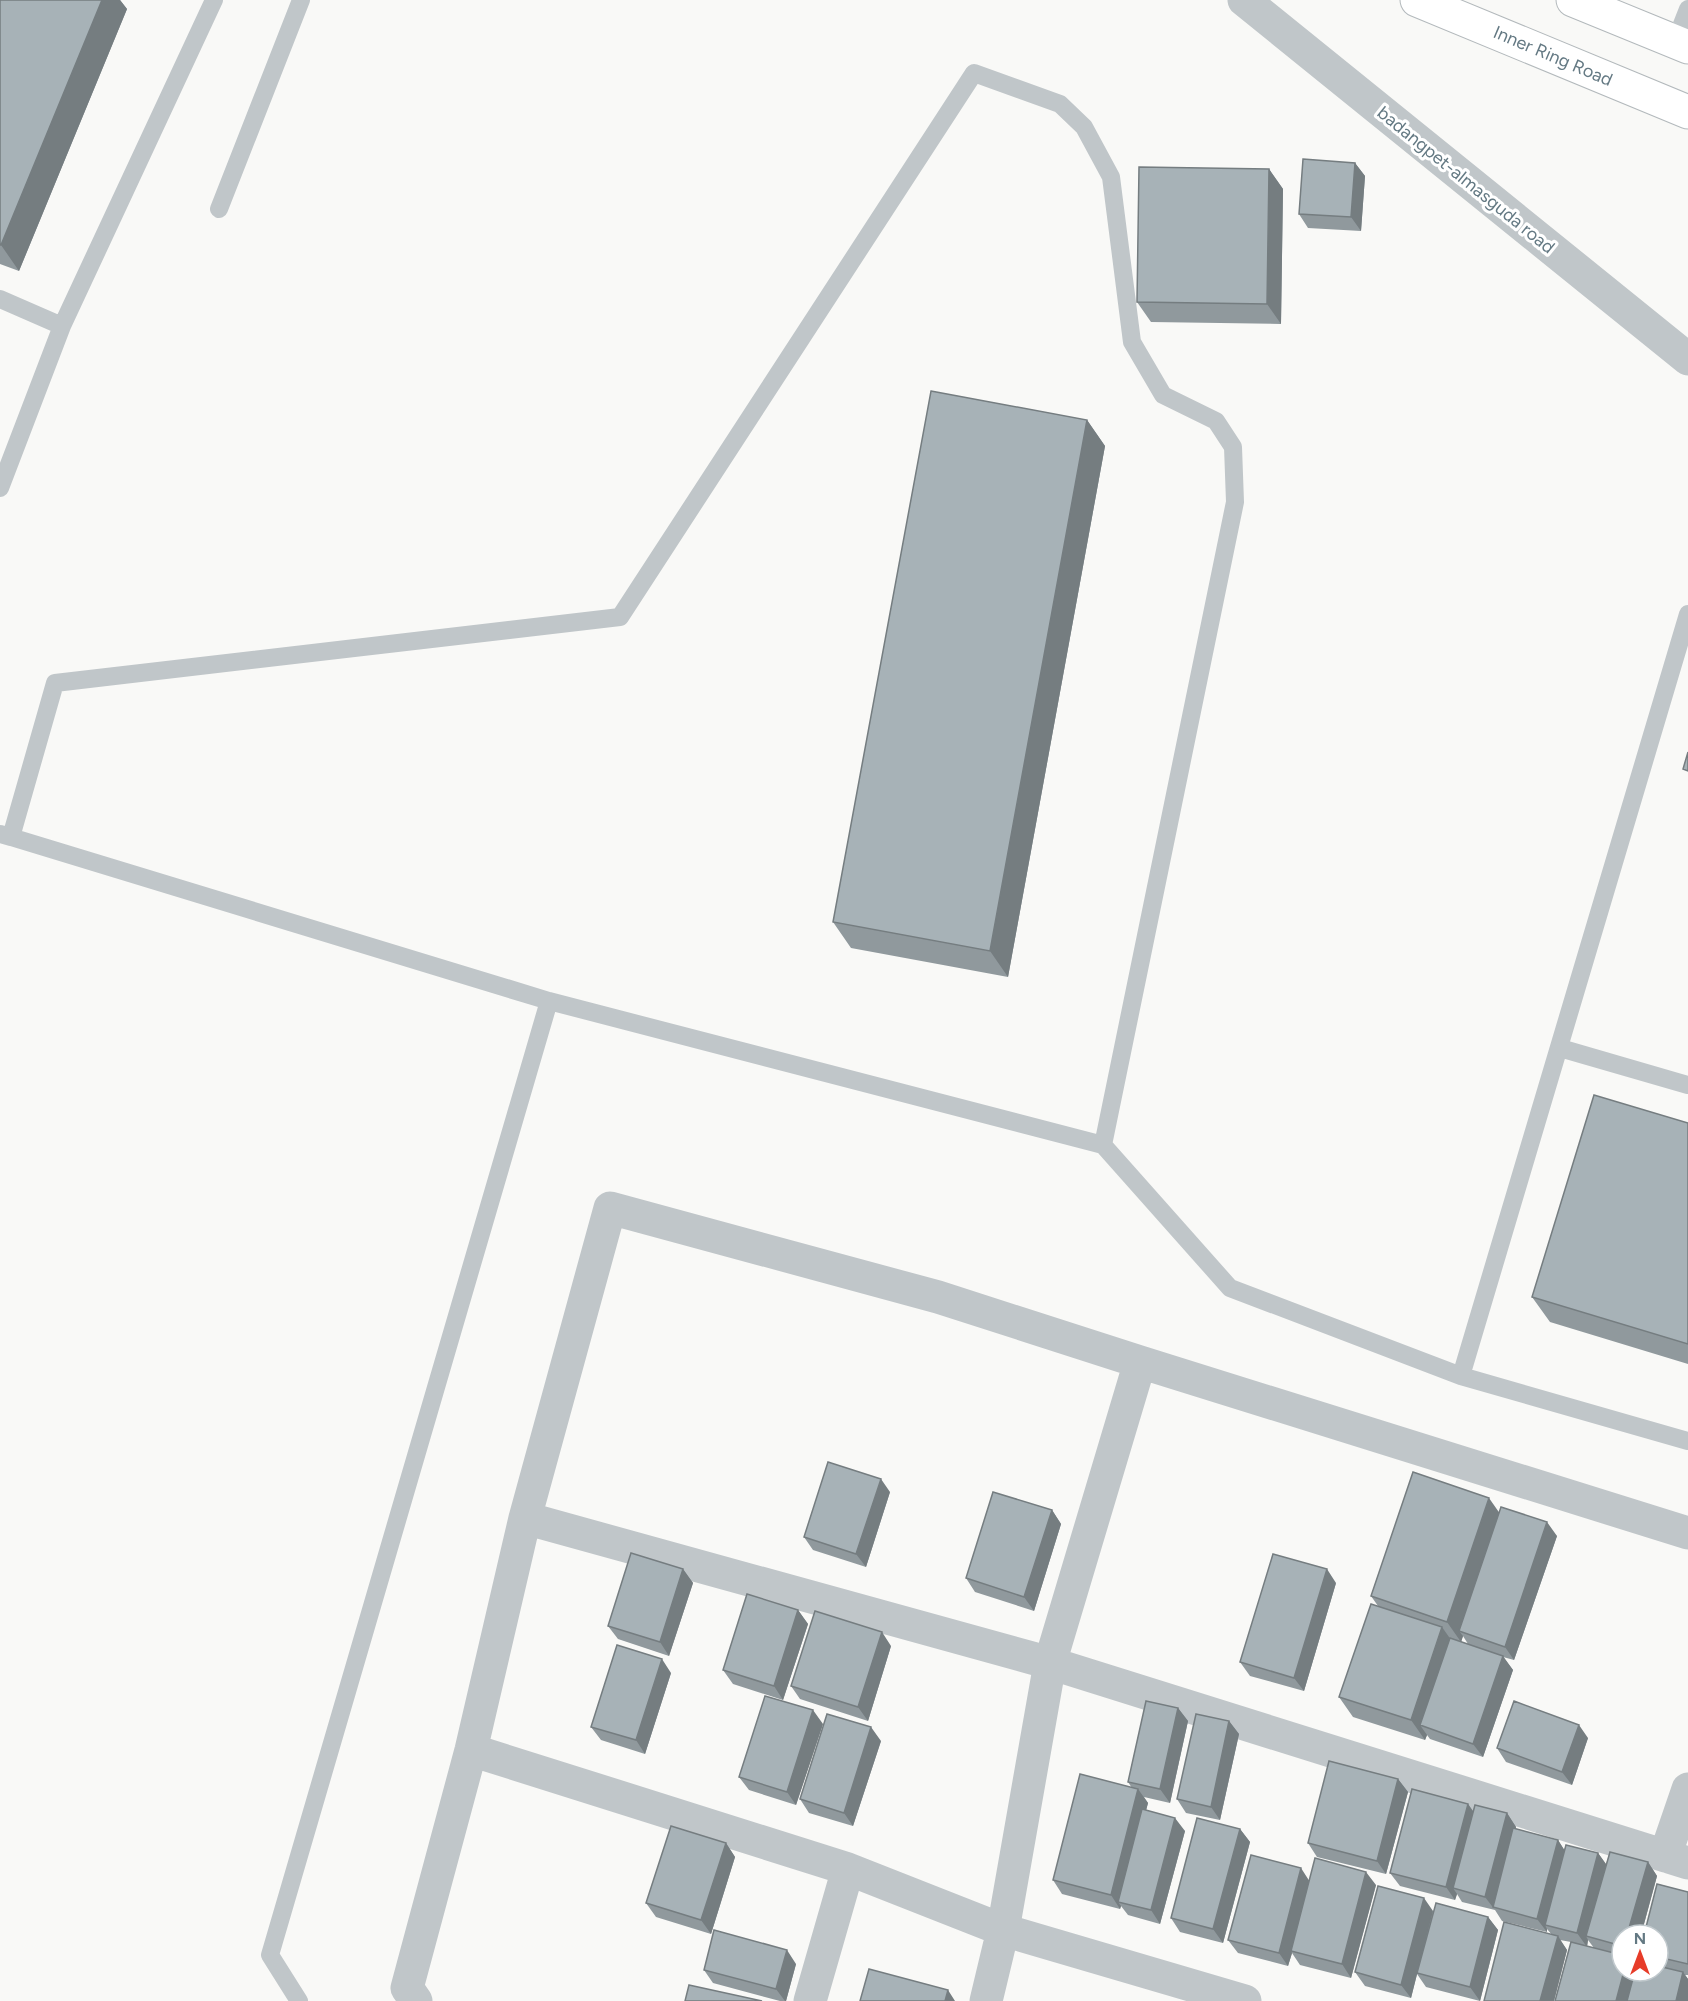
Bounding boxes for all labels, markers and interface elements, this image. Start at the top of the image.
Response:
street label: Inner Ring Road [1490,21,1616,91]
street label: badangpet-almasguda road [1373,102,1559,258]
north arrow [1610,1923,1670,1983]
text: N [1634,1929,1646,1948]

